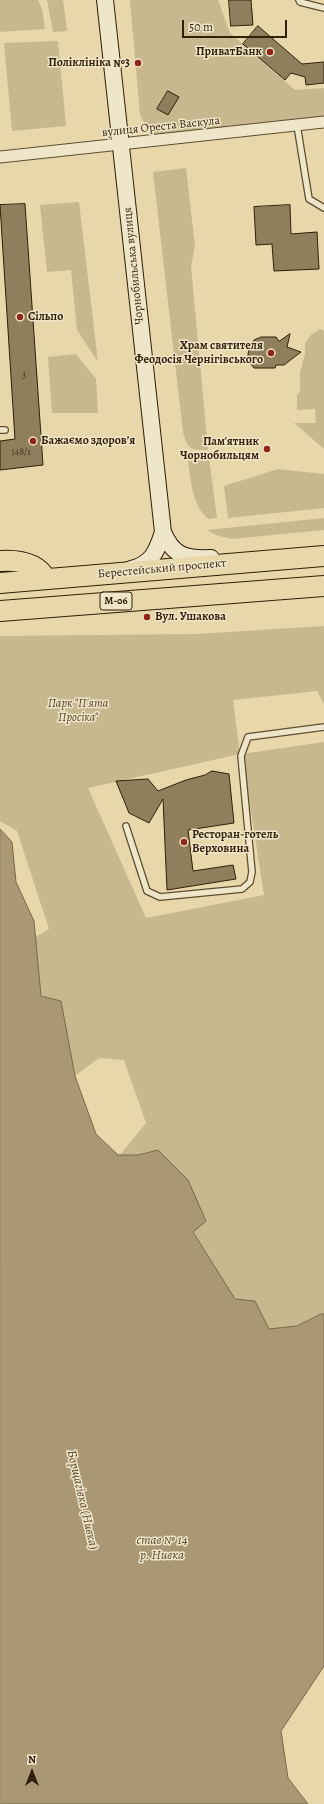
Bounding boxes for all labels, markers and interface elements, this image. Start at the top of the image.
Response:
scale bar [184,12,289,38]
text: 50 m [189,19,213,35]
place label: ПриватБанк [196,45,262,59]
marker: ПриватБанк [265,47,275,57]
place label: Поліклініка №3 [48,56,130,70]
marker: Поліклініка №3 [133,58,143,68]
street label: вулиця Ореста Васкула [101,114,221,140]
street label: Чорнобильська вулиця [121,207,147,325]
place label: Сільпо [28,310,63,324]
marker: Сільпо [15,312,25,322]
place label: Храм святителя Феодосія Чернігівського [134,339,263,367]
marker: Храм святителя Феодосія Чернігівського [266,348,276,358]
house number: 3 [22,370,26,382]
place label: Бажаємо здоровʼя [41,434,135,448]
place label: Пам'ятник Чорнобильцям [180,435,259,463]
marker: Бажаємо здоровʼя [28,436,38,446]
marker: Пам'ятник Чорнобильцям [262,444,272,454]
house number: 148/1 [11,447,31,459]
street label: Берестейський проспект [97,556,227,582]
road number: М-06 [100,592,132,610]
place label: Вул. Ушакова [155,610,226,624]
marker: Вул. Ушакова [142,612,152,622]
park label: Парк "П'ята Просіка" [48,697,108,725]
place label: Ресторан-готель Верховина [192,828,278,856]
marker: Ресторан-готель Верховина [179,837,189,847]
water label: Борщагівка (Нивка) [63,1448,101,1552]
water label: став № 14 р. Нивка [136,1533,188,1564]
north arrow [12,1752,52,1792]
text: N [28,1752,36,1767]

